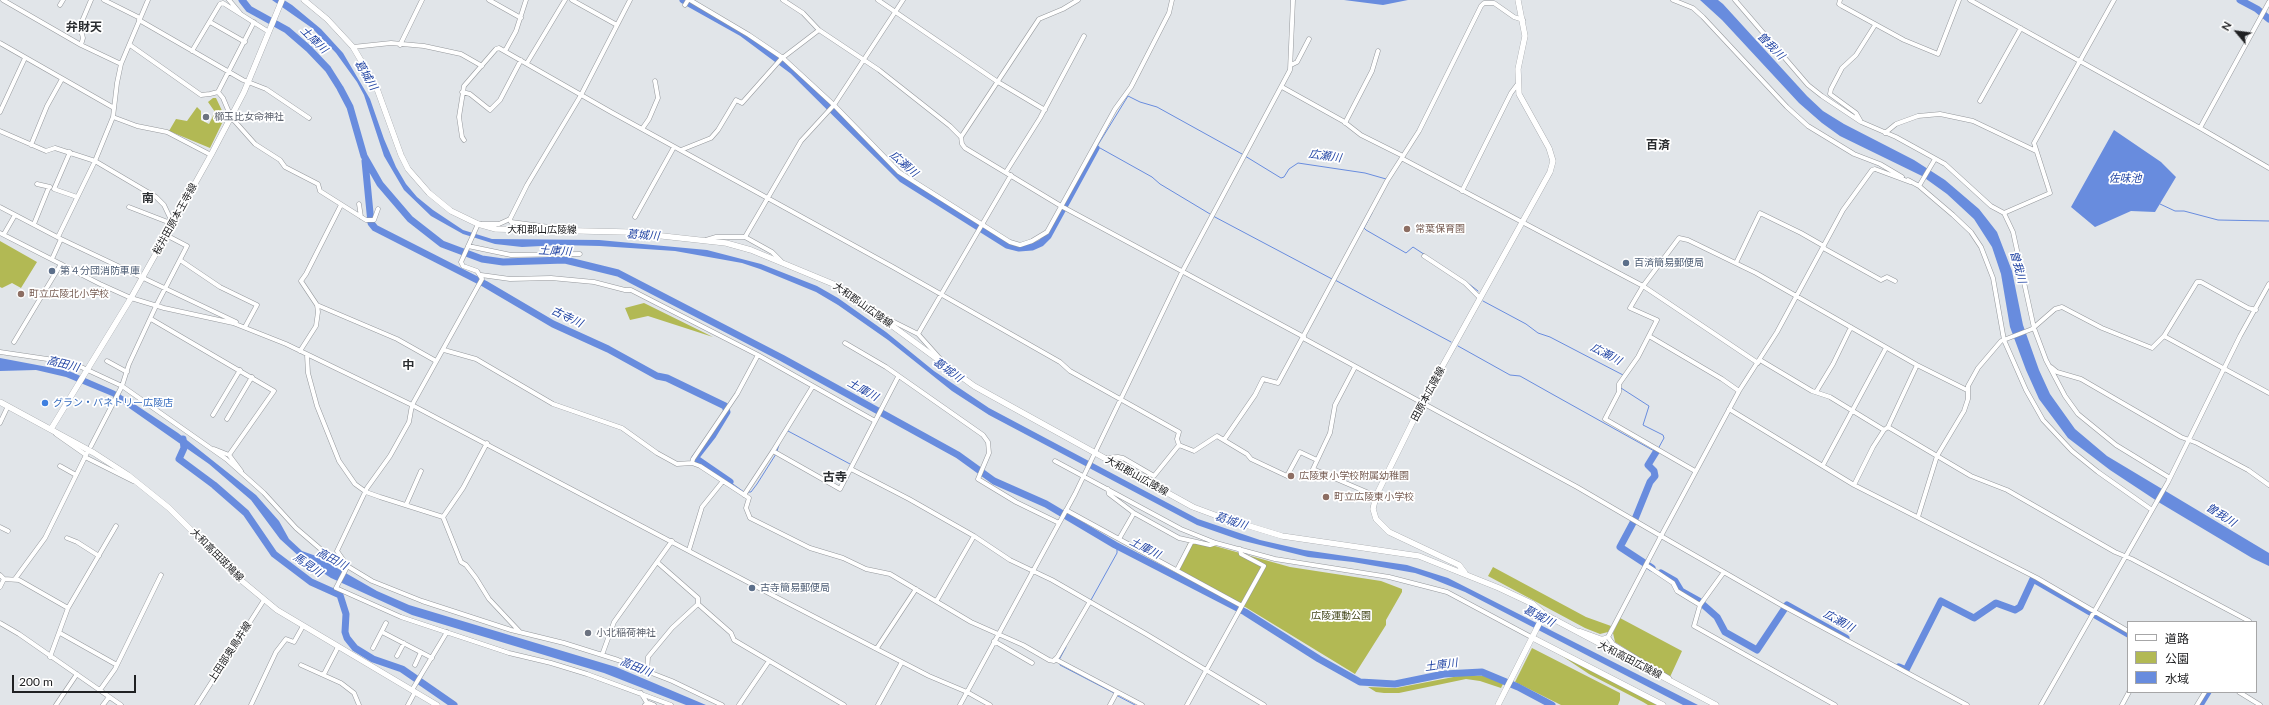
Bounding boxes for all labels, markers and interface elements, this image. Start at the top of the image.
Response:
north arrow [2217,12,2257,52]
text: N [2218,19,2234,33]
district label: 弁財天 [66,20,102,34]
water label: 土庫川 [298,24,330,56]
water label: 曽我川 [1755,30,1787,62]
water label: 葛城川 [352,57,380,93]
place label: 櫛玉比女命神社 [214,111,284,123]
marker: 櫛玉比女命神社 [201,112,211,122]
district label: 百済 [1646,138,1670,152]
water label: 広瀬川 [1308,147,1342,165]
water label: 広瀬川 [887,148,921,180]
water label: 佐味池 [2109,171,2141,185]
street label: 桜井田原本王寺線 [150,181,200,257]
district label: 南 [142,191,154,205]
place label: 常葉保育園 [1415,223,1465,235]
street label: 大和郡山広陵線 [507,224,577,236]
marker: 常葉保育園 [1402,224,1412,234]
water label: 葛城川 [626,227,660,243]
water label: 土庫川 [538,244,572,258]
water label: 曽我川 [2007,249,2029,285]
place label: 百済簡易郵便局 [1634,257,1704,269]
marker: 百済簡易郵便局 [1621,258,1631,268]
place label: 第４分団消防車庫 [60,265,140,277]
marker: 第４分団消防車庫 [47,266,57,276]
street label: 大和郡山広陵線 [831,280,895,330]
place label: 町立広陵北小学校 [29,288,109,300]
marker: 町立広陵北小学校 [16,289,26,299]
water label: 古寺川 [549,304,585,330]
water label: 広瀬川 [1588,340,1624,368]
water label: 高田川 [45,354,81,374]
water label: 葛城川 [931,355,965,385]
district label: 中 [402,358,414,372]
street label: 田原本広陵線 [1409,365,1447,423]
water label: 土庫川 [845,376,881,404]
place label: グラン・パネトリー広陵店 [53,397,173,409]
marker: グラン・パネトリー広陵店 [40,398,50,408]
street label: 大和郡山広陵線 [1103,454,1171,498]
district label: 古寺 [823,470,847,484]
place label: 広陵東小学校附属幼稚園 [1299,470,1409,482]
marker: 広陵東小学校附属幼稚園 [1286,471,1296,481]
place label: 町立広陵東小学校 [1334,491,1414,503]
marker: 町立広陵東小学校 [1321,492,1331,502]
water label: 曽我川 [2204,501,2238,529]
water label: 葛城川 [1213,510,1249,532]
street label: 大和高田斑鳩線 [188,526,246,584]
water label: 土庫川 [1127,535,1163,561]
water label: 高田川 [314,545,350,573]
water label: 馬見川 [291,550,325,580]
place label: 古寺簡易郵便局 [760,582,830,594]
marker: 古寺簡易郵便局 [747,583,757,593]
water label: 葛城川 [1521,603,1557,629]
water label: 広瀬川 [1821,607,1857,635]
park label: 広陵運動公園 [1311,610,1371,622]
street label: 上田部奥鳥井線 [206,619,254,685]
legend [2127,621,2257,693]
place label: 小北稲荷神社 [596,627,656,639]
marker: 小北稲荷神社 [583,628,593,638]
text: 道路 [2165,631,2189,646]
street label: 大和高田広陵線 [1596,639,1664,681]
text: 公園 [2165,651,2189,666]
water label: 高田川 [618,655,654,679]
water label: 土庫川 [1424,656,1458,674]
scale bar [14,667,138,693]
text: 水域 [2165,671,2189,686]
text: 200 m [19,674,53,689]

